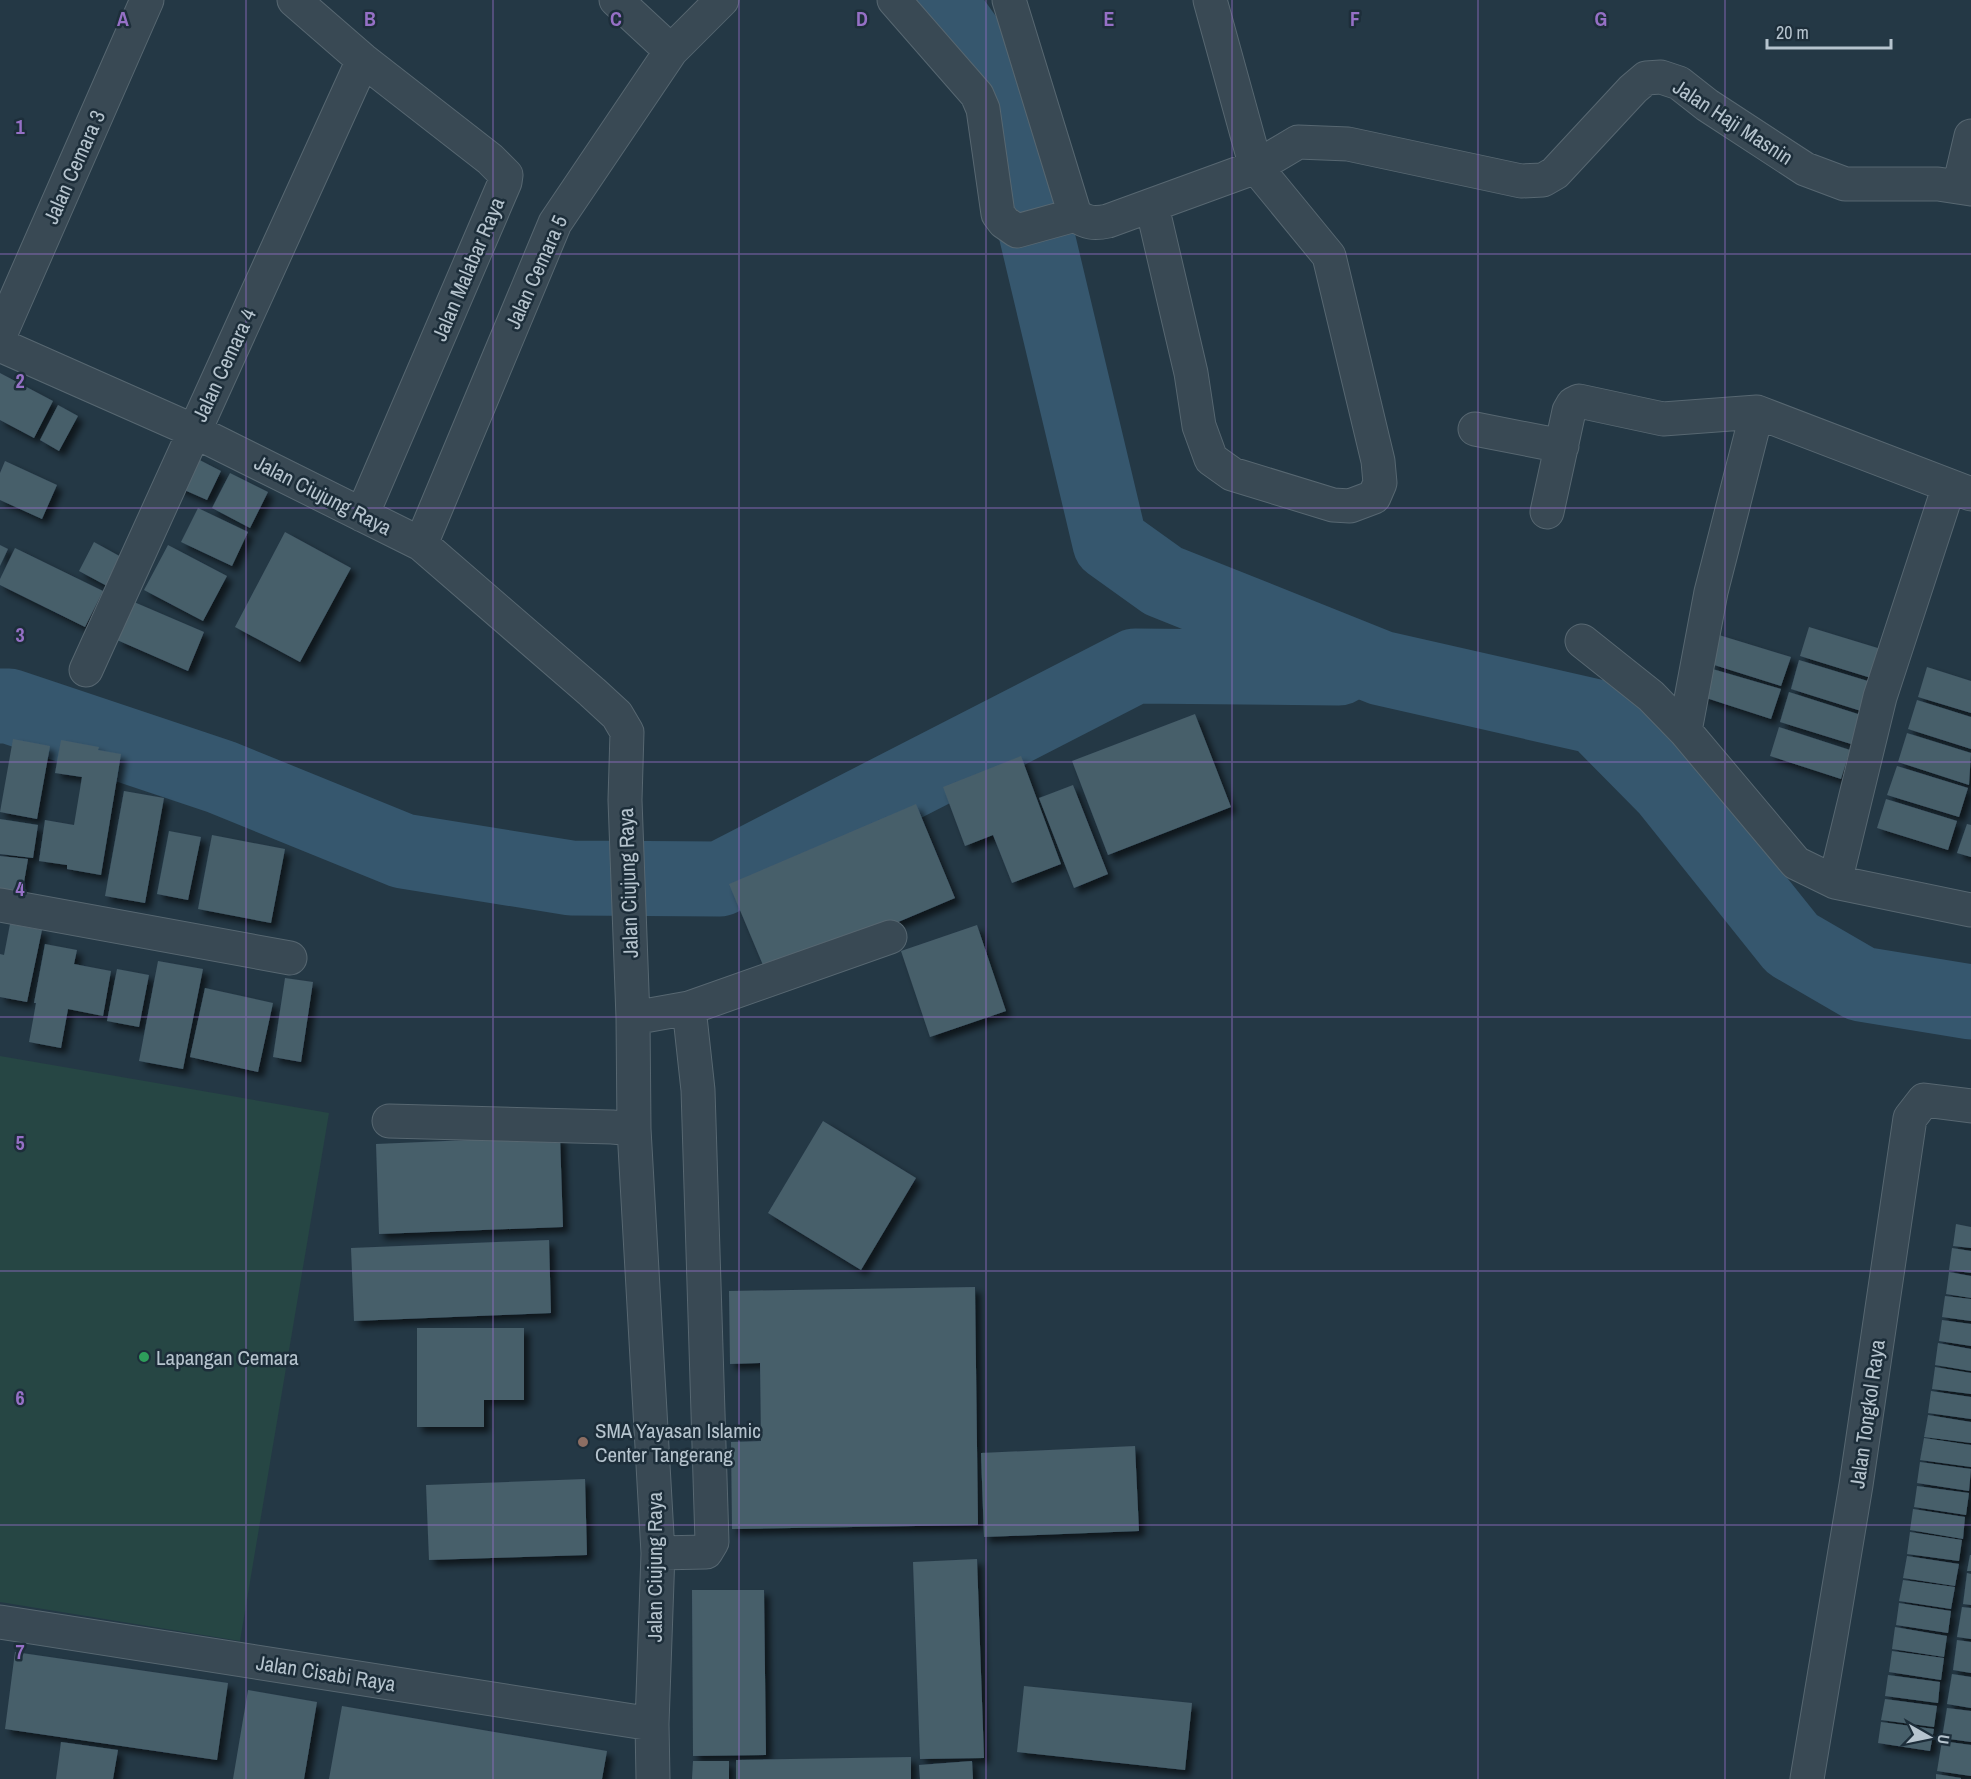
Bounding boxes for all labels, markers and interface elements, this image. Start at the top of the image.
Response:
text: A [117,5,129,32]
text: B [364,5,376,32]
text: C [610,5,622,32]
text: D [856,5,868,32]
text: E [1104,5,1115,32]
text: F [1350,5,1360,32]
text: G [1595,5,1607,32]
scale bar [1767,12,1892,50]
text: 20 m [1776,20,1809,45]
street label: Jalan Haji Masnin [1667,72,1799,172]
street label: Jalan Cemara 3 [36,106,112,228]
text: 1 [15,113,25,140]
street label: Jalan Malabar Raya [425,192,511,345]
street label: Jalan Cemara 5 [498,211,574,333]
street label: Jalan Cemara 4 [185,303,263,426]
text: 2 [15,367,25,394]
street label: Jalan Ciujung Raya [249,448,397,542]
text: 3 [15,621,25,648]
street label: Jalan Ciujung Raya [611,807,645,959]
text: 4 [15,875,25,902]
text: 5 [15,1129,25,1156]
street label: Jalan Tongkol Raya [1842,1337,1892,1490]
place label: Lapangan Cemara [156,1343,299,1372]
marker: Lapangan Cemara [137,1350,151,1364]
text: 6 [15,1384,25,1411]
place label: SMA Yayasan Islamic Center Tangerang [595,1416,761,1469]
marker: SMA Yayasan Islamic Center Tangerang [576,1435,590,1449]
street label: Jalan Ciujung Raya [640,1491,669,1642]
text: 7 [15,1638,25,1665]
street label: Jalan Cisabi Raya [254,1648,398,1698]
north arrow [1899,1707,1959,1767]
text: U [1932,1733,1955,1746]

